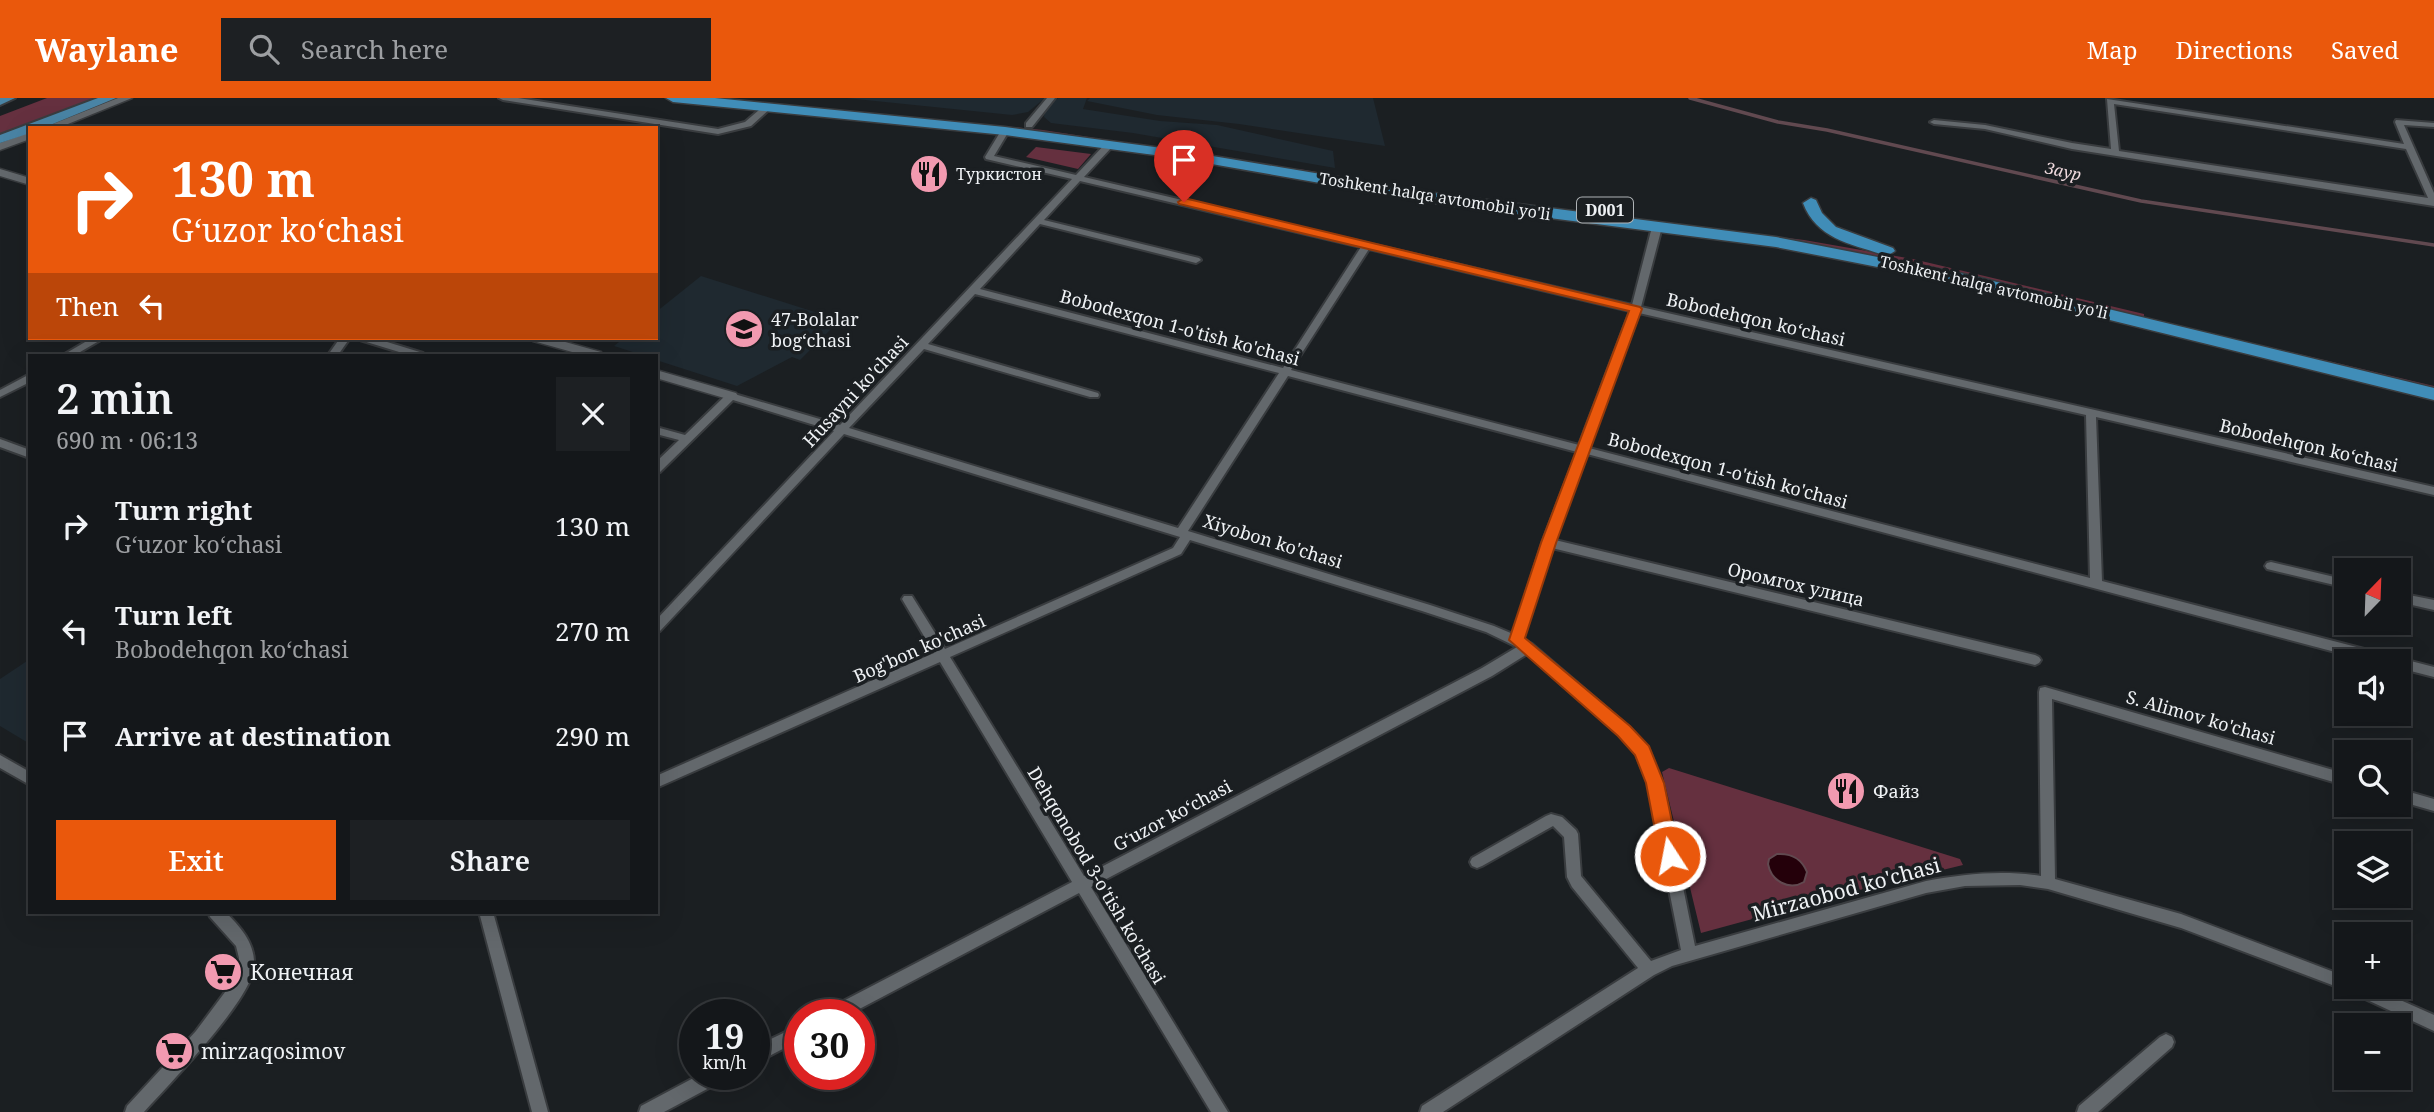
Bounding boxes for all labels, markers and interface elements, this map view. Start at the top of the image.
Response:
search box [221,18,711,81]
text: Waylane [35,27,179,72]
icon: search [245,30,283,68]
text: Search here [301,31,448,67]
text: Map [2087,33,2138,66]
text: Directions [2176,33,2293,66]
text: Saved [2331,33,2399,66]
pin [1154,130,1214,202]
icon: arrive [1165,141,1203,179]
text: 130 m [171,145,315,211]
restaurant icon: Туркистон [908,153,950,195]
icon: right [56,154,147,245]
water label: Заур [2043,156,2083,186]
place label: Туркистон [956,163,1042,185]
street label: Toshkent halqa avtomobil yo'li [1318,167,1552,225]
road number: D001 [1577,198,1633,222]
text: Gʻuzor koʻchasi [171,208,404,251]
street label: Toshkent halqa avtomobil yo'li [1878,250,2110,324]
street label: Bobodexqon 1-o'tish ko'chasi [1058,283,1303,371]
icon: left [133,287,171,325]
street label: Bobodehqon koʻchasi [1664,287,1848,351]
text: Then [56,288,119,324]
place label: 47-Bolalar bogʻchasi [771,307,859,352]
school or university icon: 47-Bolalar bogʻchasi [723,308,765,350]
street label: Husayni ko'chasi [797,330,913,452]
text: 2 min [56,369,173,426]
button: close [556,377,630,451]
street label: Bobodehqon koʻchasi [2217,413,2401,477]
text: 690 m · 06:13 [56,424,198,456]
street label: Bobodexqon 1-o'tish ko'chasi [1606,426,1851,514]
text: Turn right [115,492,252,528]
icon: right [56,507,94,545]
text: 130 m [555,508,630,544]
street label: Xiyobon ko'chasi [1200,508,1346,574]
text: Gʻuzor koʻchasi [115,528,282,560]
street label: Оромгох улица [1725,557,1867,611]
north arrow [2334,558,2412,635]
map controls [2334,558,2411,1090]
text: Turn left [115,597,232,633]
street label: Bog'bon ko'chasi [849,608,989,688]
icon: left [56,612,94,650]
text: 270 m [555,613,630,649]
text: Bobodehqon koʻchasi [115,633,349,665]
button: sound [2334,649,2411,726]
street label: S. Alimov ko'chasi [2124,684,2279,750]
icon: arrive [56,717,94,755]
text: Arrive at destination [115,718,391,754]
text: 290 m [555,718,630,754]
button: search [2334,740,2411,817]
street label: Dehqonobod 3-o'tish ko'chasi [1022,762,1172,988]
restaurant icon: Файз [1825,770,1867,812]
street label: Gʻuzor koʻchasi [1109,774,1236,856]
place label: Файз [1873,779,1919,803]
position arrow [1633,819,1707,893]
button: Exit [56,820,336,900]
button: Share [350,820,630,900]
button: layers [2334,831,2411,908]
street label: Mirzaobod ko'chasi [1749,850,1944,928]
button: + [2334,922,2411,999]
supermarket icon: Конечная [202,951,244,993]
place label: Конечная [250,958,354,986]
speed limit sign: 30 [784,999,875,1090]
text: 19 [705,1012,744,1059]
button: − [2334,1013,2411,1090]
supermarket icon: mirzaqosimov [153,1030,195,1072]
place label: mirzaqosimov [201,1037,346,1065]
text: km/h [702,1050,747,1074]

